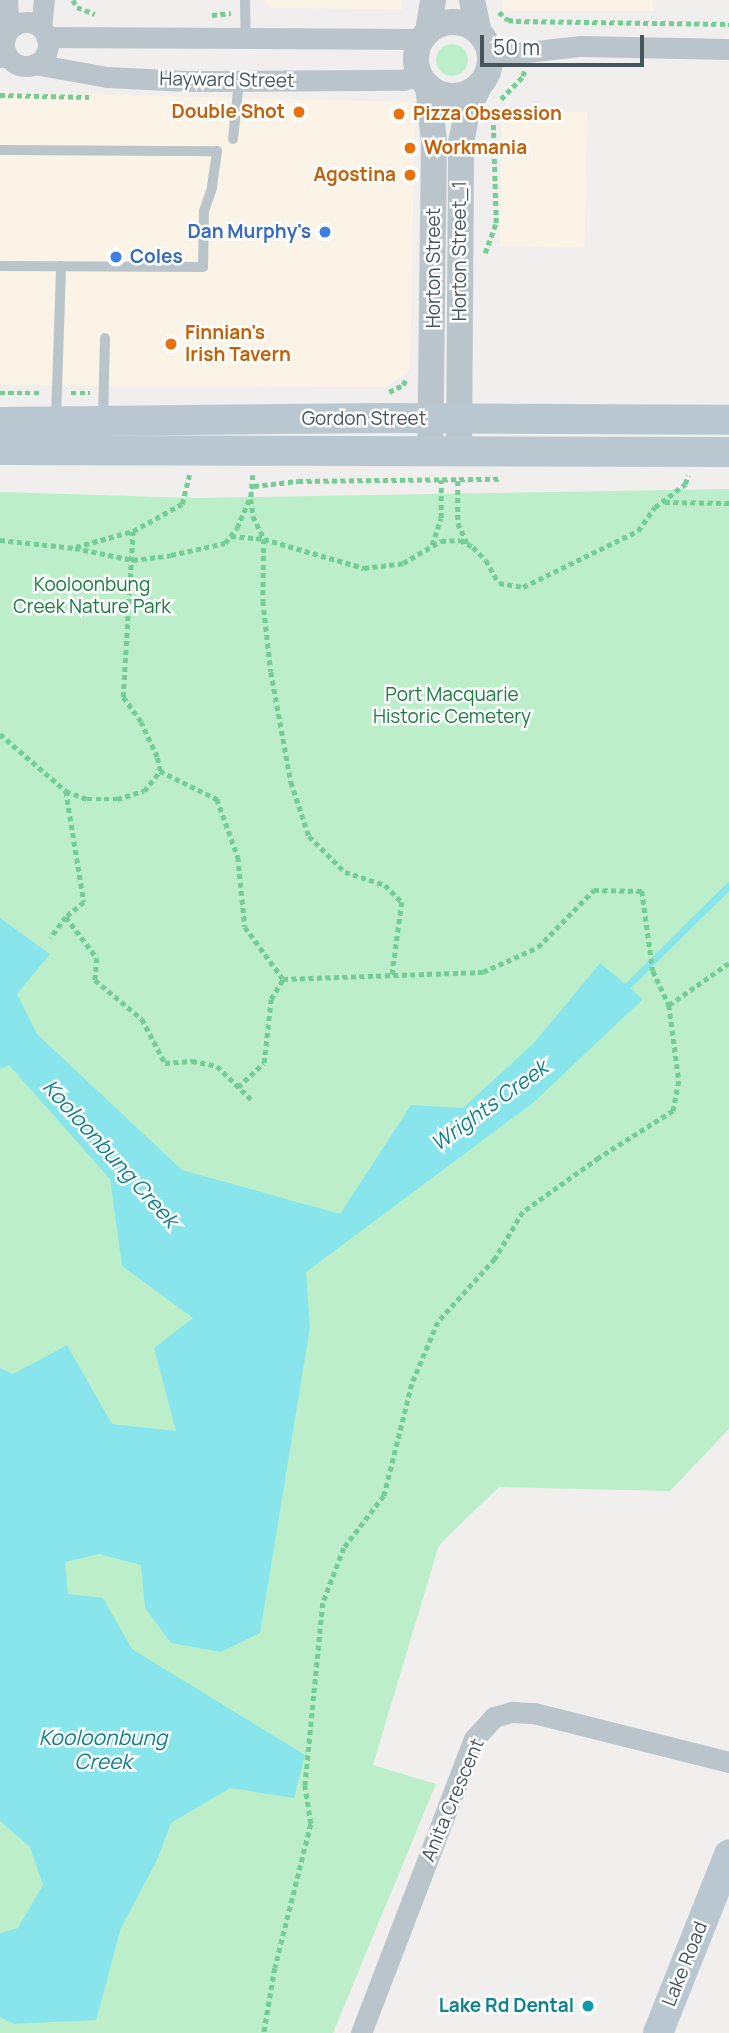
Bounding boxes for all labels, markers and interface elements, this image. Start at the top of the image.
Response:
scale bar [484,21,648,65]
text: 50 m [493,33,540,61]
street label: Hayward Street [159,67,295,93]
place label: Double Shot [171,101,285,123]
place label: Pizza Obsession [413,103,562,125]
marker: Double Shot [291,104,307,120]
marker: Pizza Obsession [391,106,407,122]
place label: Workmania [424,137,527,159]
marker: Workmania [402,140,418,156]
place label: Agostina [313,164,396,186]
marker: Agostina [402,167,418,183]
street label: Horton Street_1 [449,181,471,321]
street label: Horton Street [423,208,445,328]
place label: Dan Murphy's [187,221,311,243]
marker: Dan Murphy's [317,224,333,240]
place label: Coles [130,246,183,268]
marker: Coles [108,249,124,265]
place label: Finnian's Irish Tavern [185,322,291,366]
marker: Finnian's Irish Tavern [163,336,179,352]
street label: Gordon Street [302,408,426,430]
park label: Kooloonbung Creek Nature Park [13,574,171,618]
park label: Port Macquarie Historic Cemetery [373,684,531,728]
water label: Wrights Creek [426,1054,552,1156]
water label: Kooloonbung Creek [38,1074,184,1232]
water label: Kooloonbung Creek [39,1724,167,1774]
street label: Anita Crescent [417,1735,489,1865]
street label: Lake Road [658,1918,712,2010]
place label: Lake Rd Dental [439,1995,574,2017]
marker: Lake Rd Dental [580,1998,596,2014]

